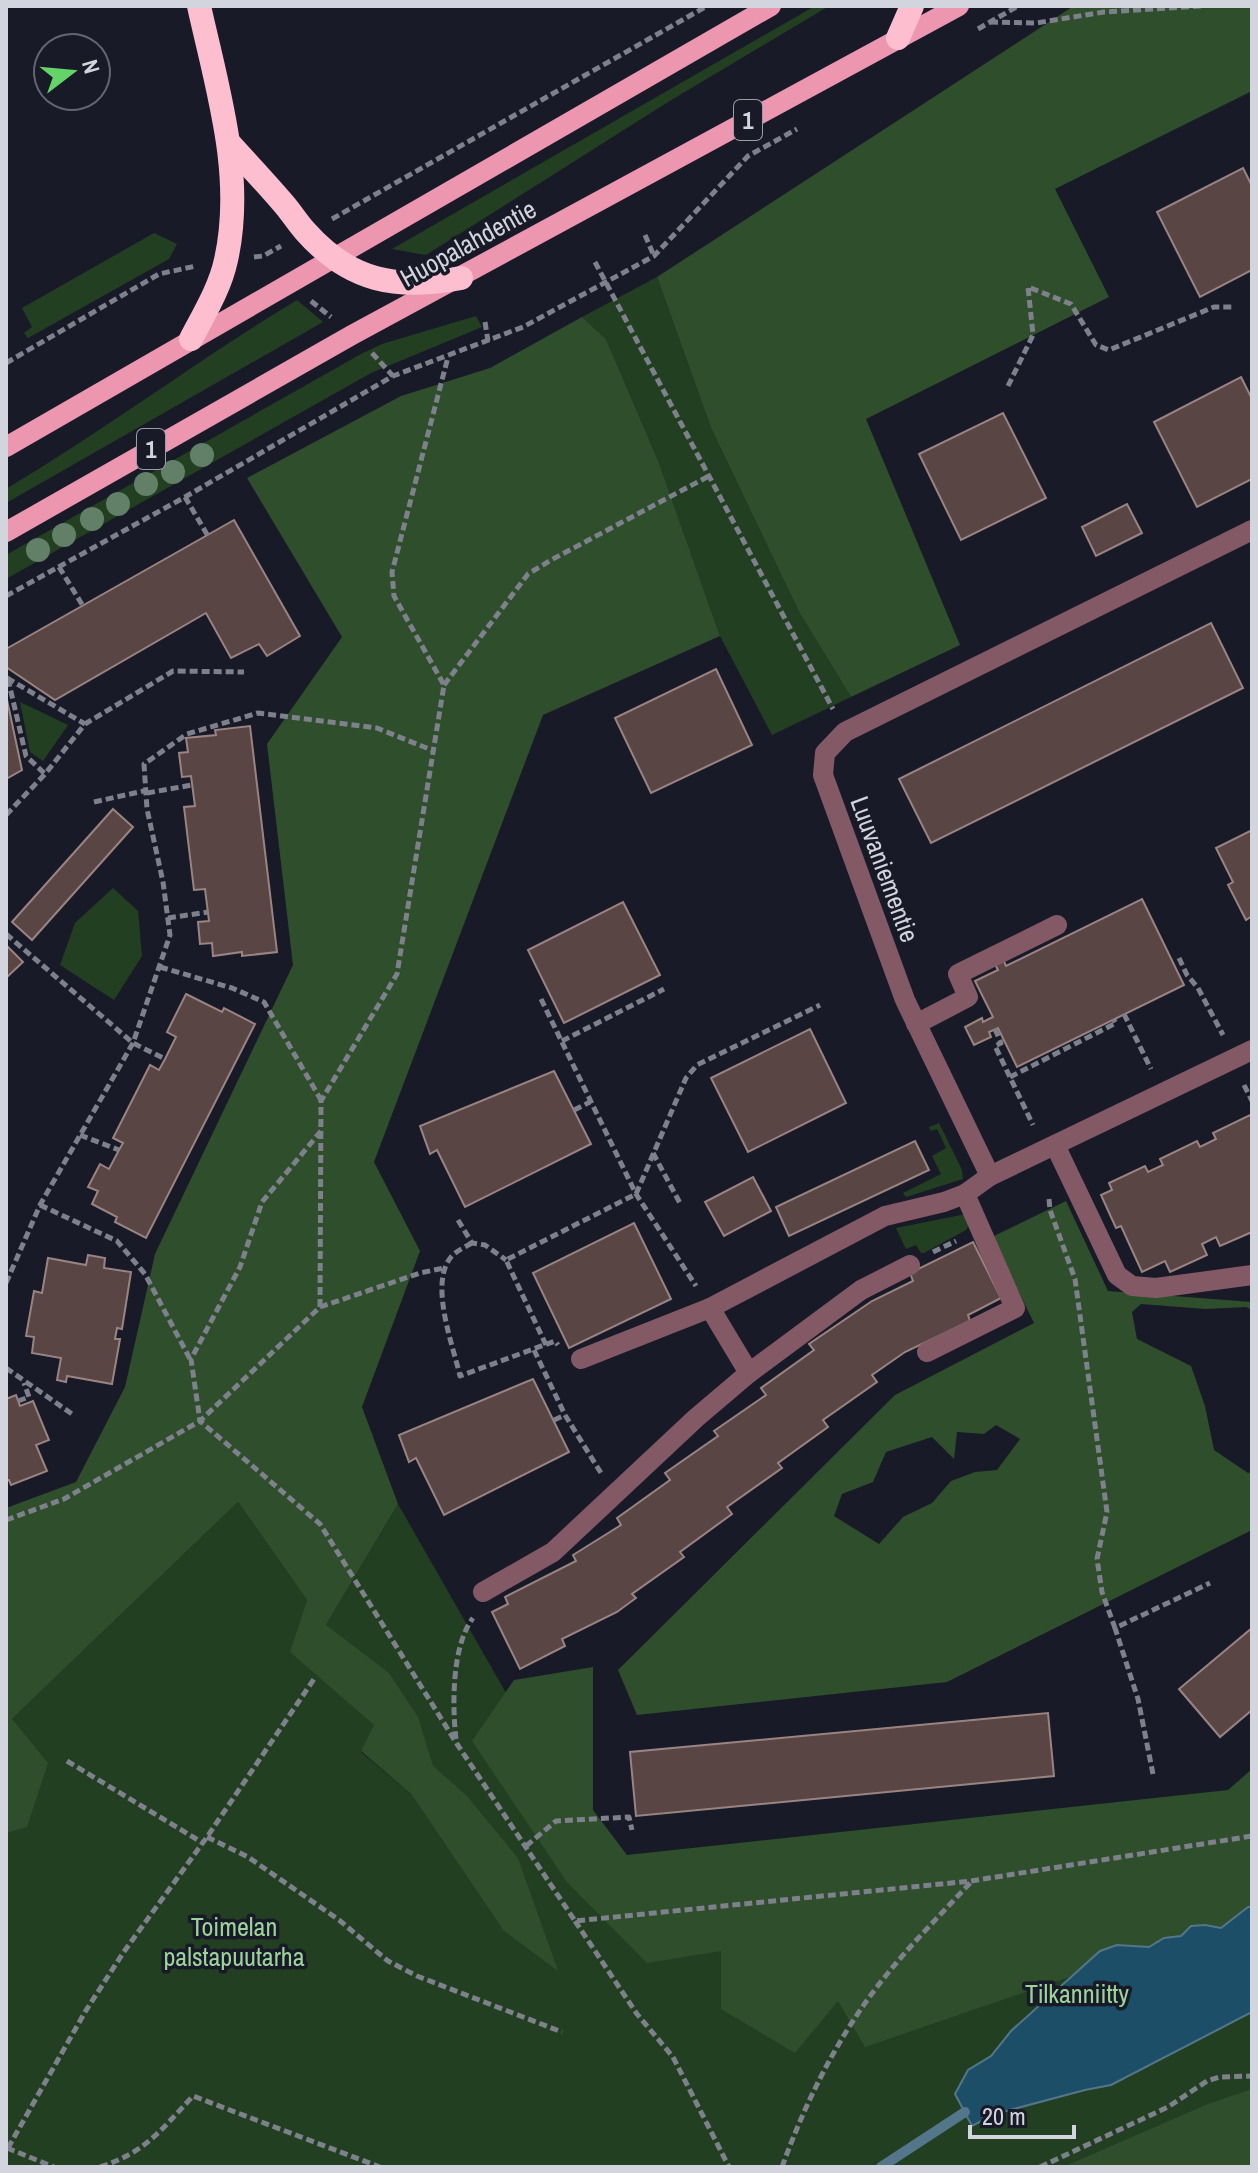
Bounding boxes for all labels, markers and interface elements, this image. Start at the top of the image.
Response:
north arrow [32,32,112,112]
text: N [75,56,107,77]
road number: 1 [734,100,762,140]
street label: Huopalahdentie [394,191,542,295]
road number: 1 [137,429,165,469]
street label: Luuvaniementie [842,791,928,947]
park label: Toimelan palstapuutarha [163,1909,305,1974]
park label: Tilkanniitty [1025,1976,1129,2011]
scale bar [970,2089,1074,2139]
text: 20 m [982,2100,1026,2132]

